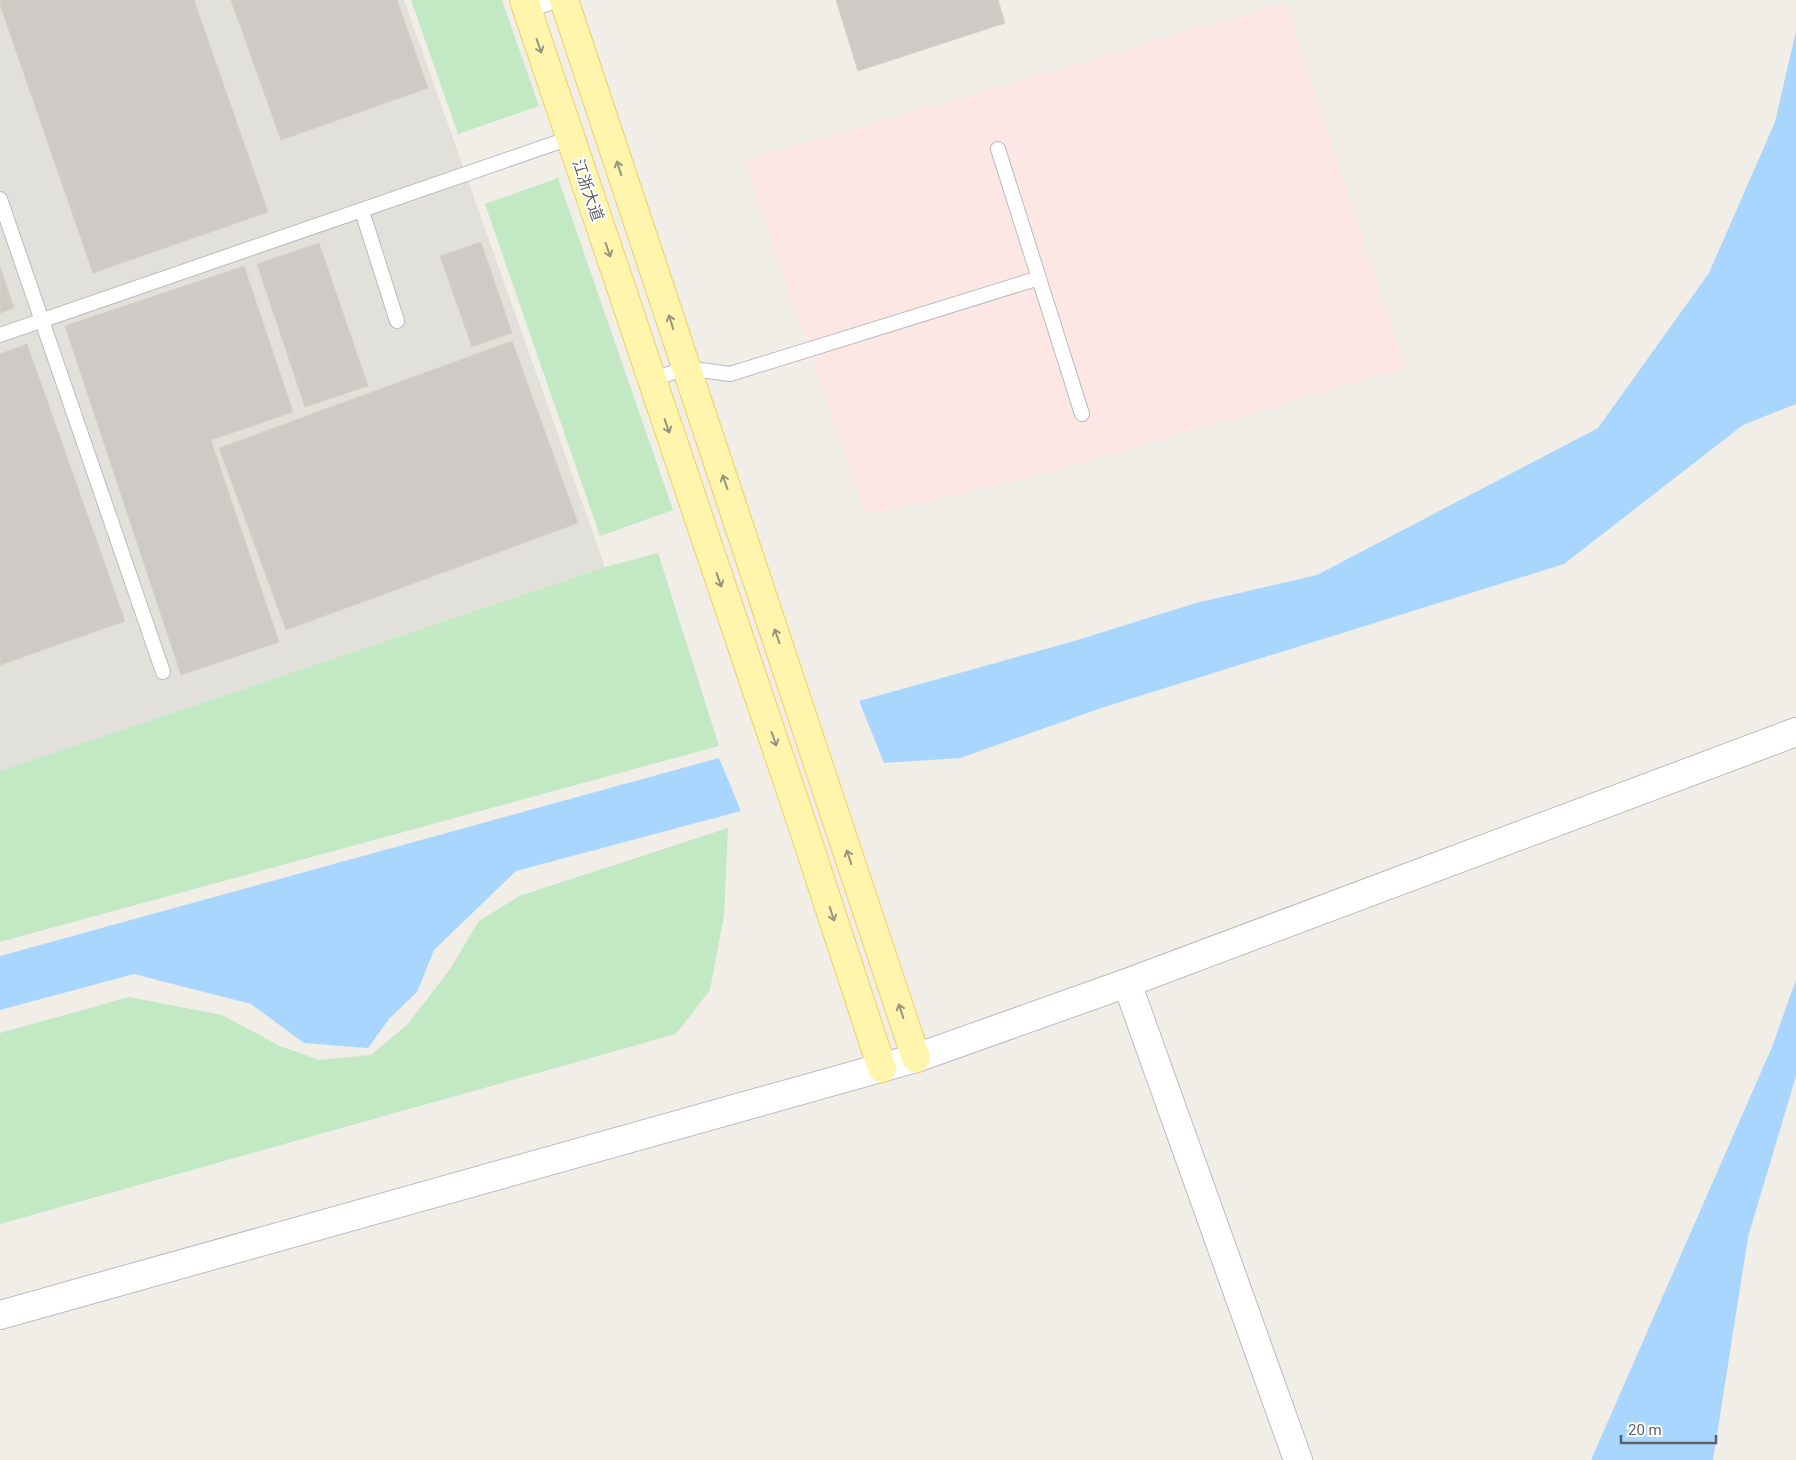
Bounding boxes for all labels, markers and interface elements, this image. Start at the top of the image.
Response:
one-way arrow [535,38,544,53]
street label: 江浙大道 [569,157,607,223]
one-way arrow [614,160,624,176]
one-way arrow [603,242,613,258]
one-way arrow [666,314,675,330]
one-way arrow [663,418,672,433]
one-way arrow [720,475,729,491]
one-way arrow [715,571,725,587]
one-way arrow [772,629,781,645]
one-way arrow [770,731,779,747]
one-way arrow [844,849,854,865]
one-way arrow [827,905,837,921]
one-way arrow [895,1004,905,1020]
scale bar [1621,1412,1716,1444]
text: 20 m [1628,1421,1662,1439]

